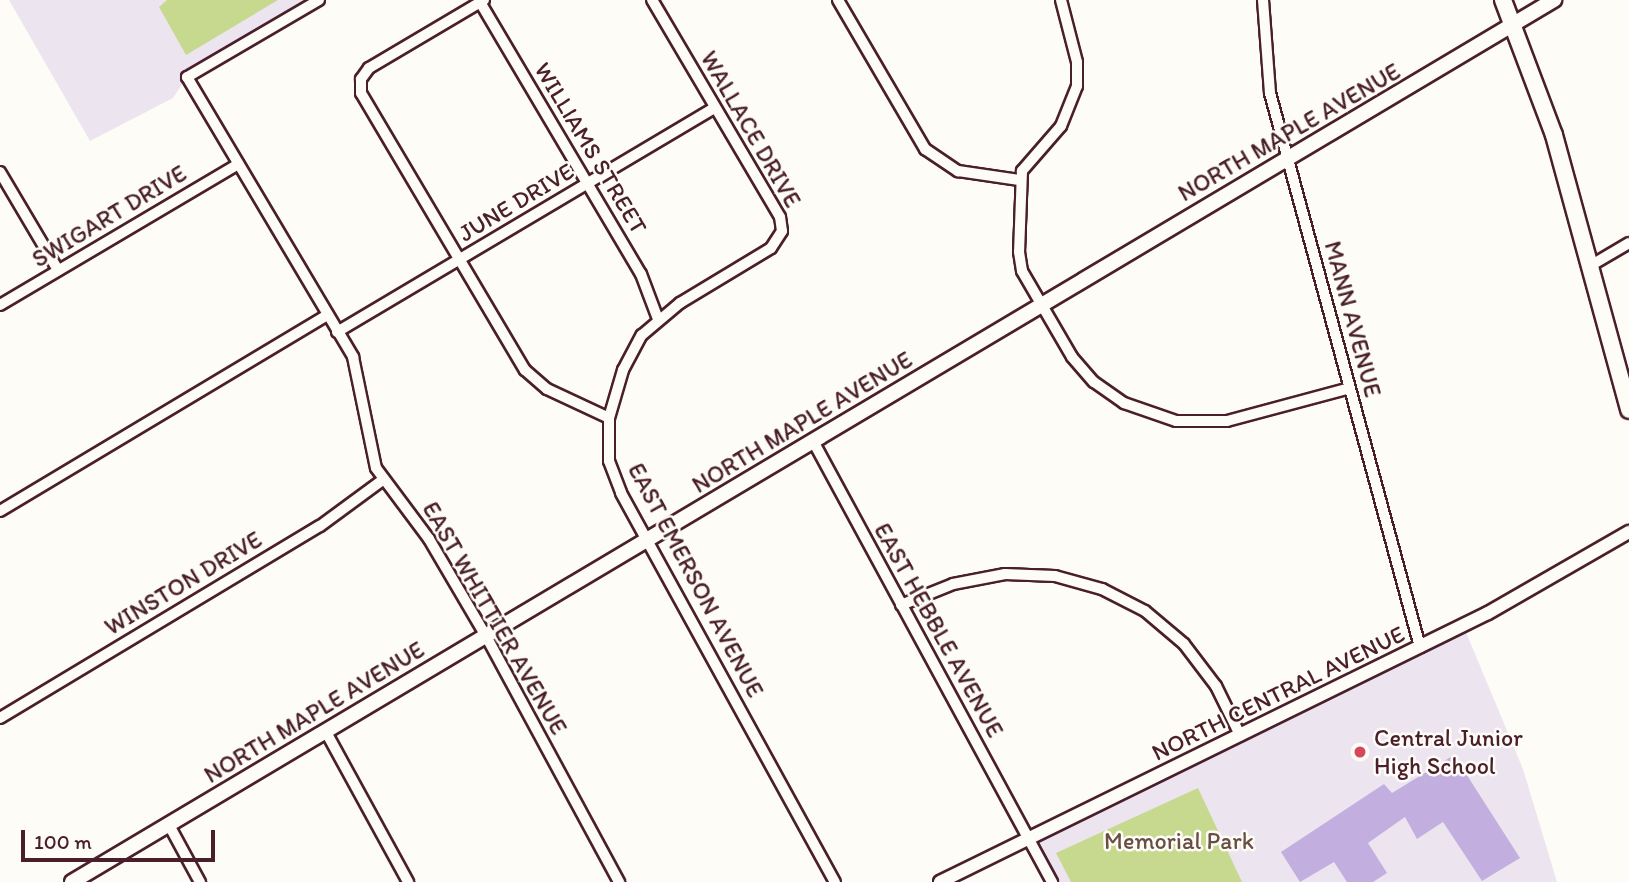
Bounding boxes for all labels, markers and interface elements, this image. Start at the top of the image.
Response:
street label: WALLACE DRIVE [694,45,808,213]
street label: WILLIAMS STREET [528,57,654,239]
street label: NORTH MAPLE AVENUE [1173,57,1405,207]
street label: JUNE DRIVE [453,156,579,248]
street label: SWIGART DRIVE [26,158,192,274]
street label: MANN AVENUE [1318,238,1388,400]
street label: NORTH MAPLE AVENUE [687,345,917,499]
street label: EAST EMERSON AVENUE [622,458,770,702]
street label: EAST WHITTIER AVENUE [417,498,573,738]
street label: EAST HEBBLE AVENUE [868,518,1010,742]
street label: WINSTON DRIVE [99,525,267,641]
street label: NORTH CENTRAL AVENUE [1147,619,1409,767]
street label: NORTH MAPLE AVENUE [199,635,429,789]
place label: Central Junior High School [1374,724,1523,780]
marker: Central Junior High School [1352,744,1368,760]
scale bar [24,816,219,860]
park label: Memorial Park [1104,827,1254,855]
text: 100 m [34,829,92,854]

